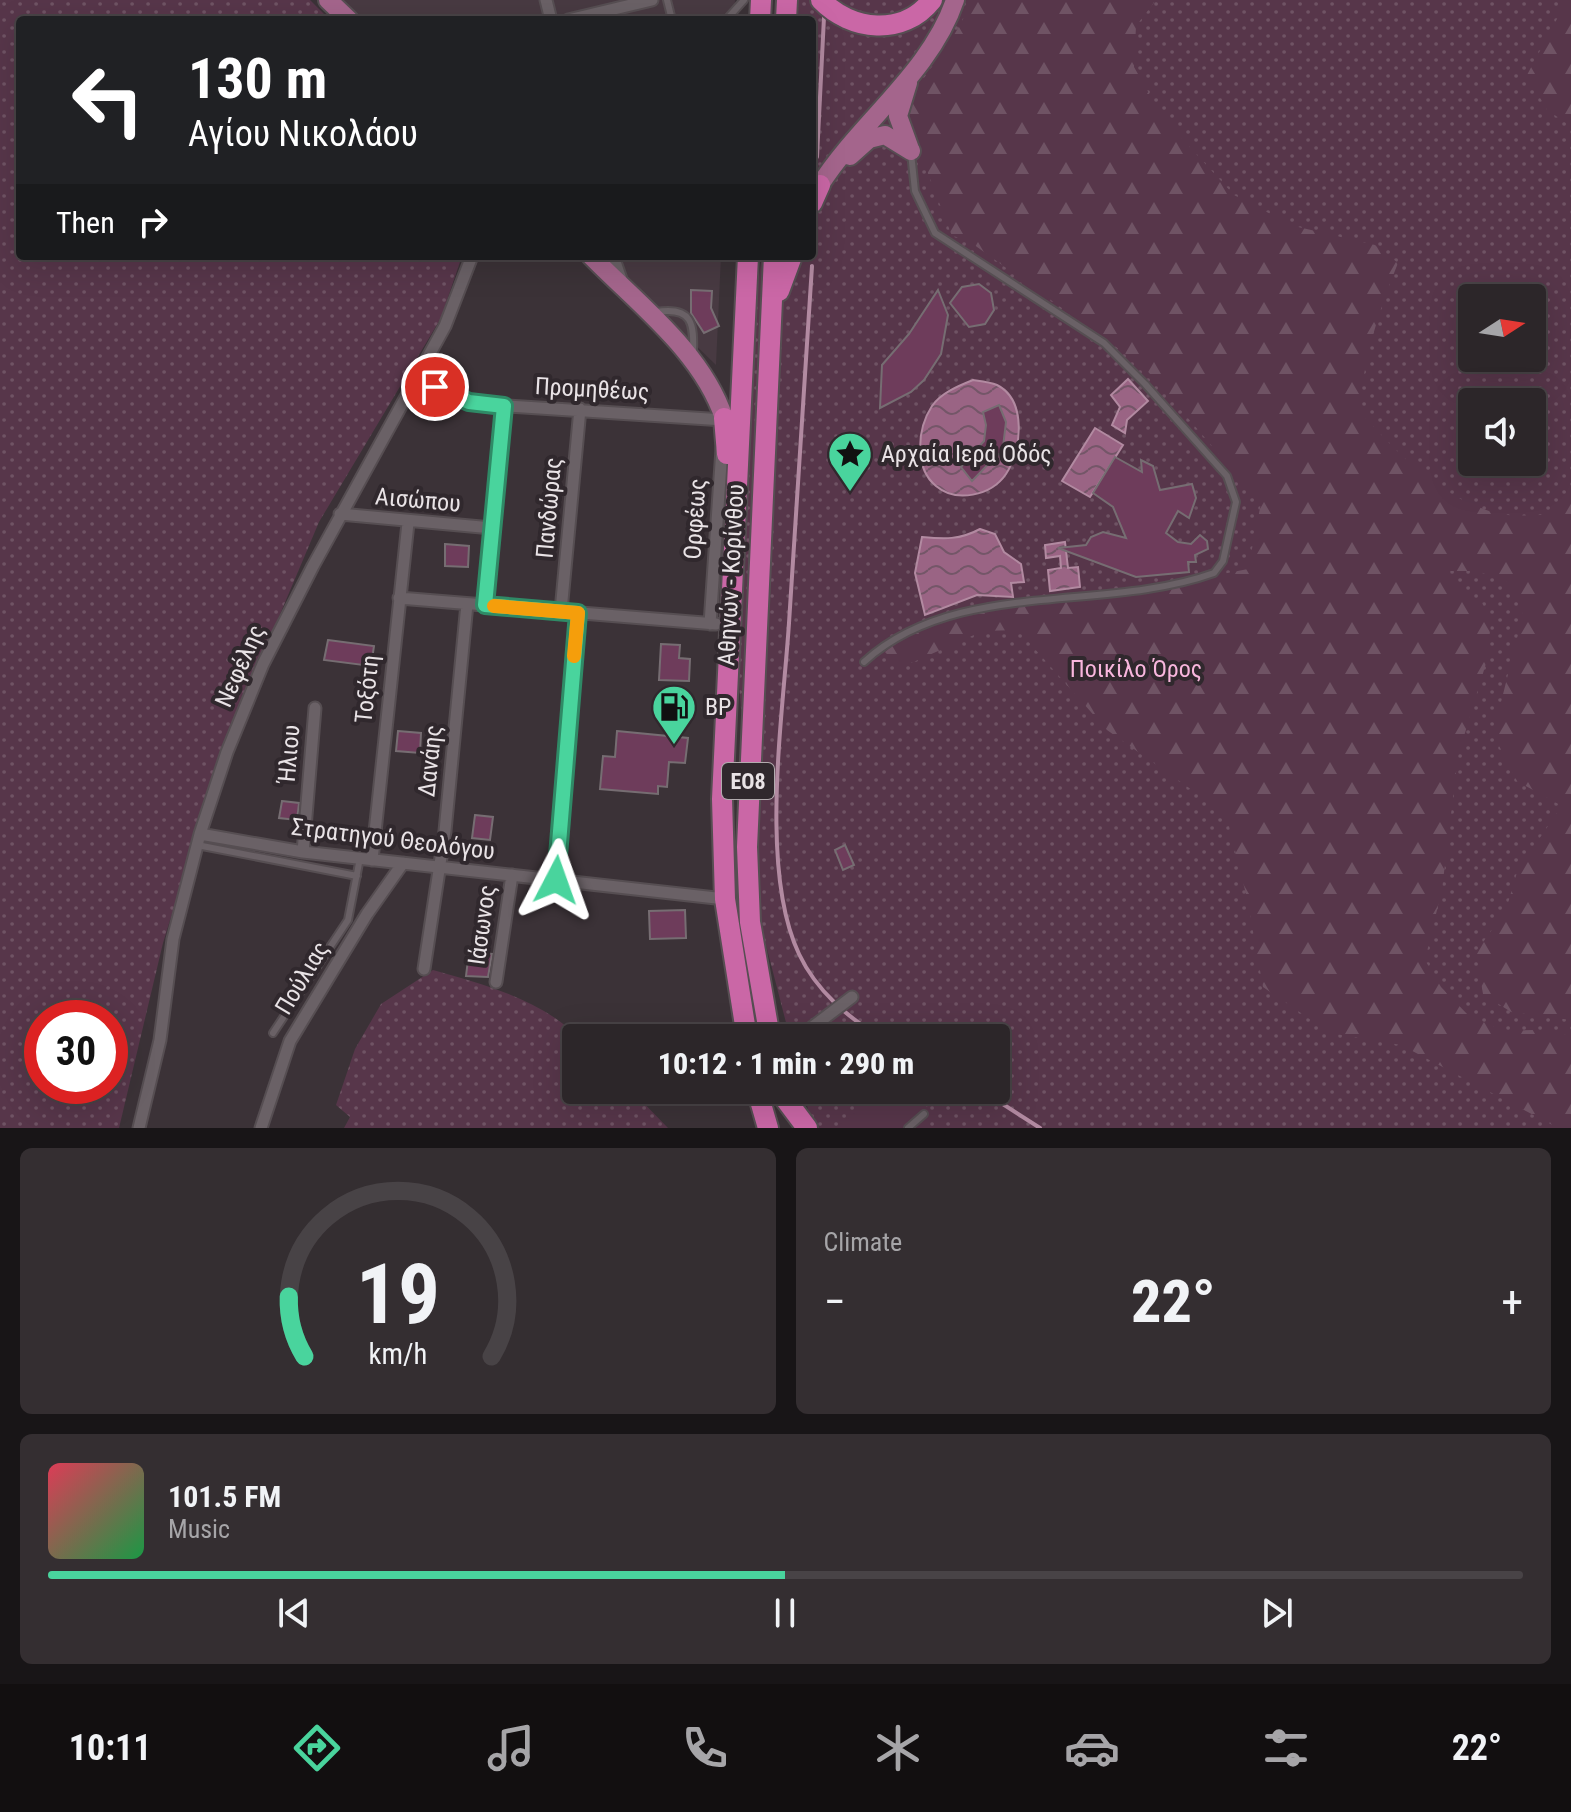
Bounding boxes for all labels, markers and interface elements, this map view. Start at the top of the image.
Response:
text: 130 m [188,46,327,112]
icon: left [56,48,160,152]
text: Αγίου Νικολάου [188,113,418,155]
icon: right [131,200,175,244]
text: Then [56,205,115,240]
north arrow [1458,284,1546,372]
map controls [1458,284,1546,476]
pin [401,353,469,421]
icon: arrive [413,365,457,409]
street label: Προμηθέως [534,372,650,406]
button: sound [1458,388,1546,476]
place icon: Αρχαία Ιερά Οδός [826,430,874,493]
place label: Αρχαία Ιερά Οδός [881,440,1052,468]
street label: Πανδώρας [531,456,567,560]
street label: Ορφέως [678,478,712,560]
street label: Αισώπου [374,482,462,518]
street label: Αθηνών - Κορίνθου [712,483,750,667]
street label: Νεφέλης [209,620,271,712]
street label: Τοξότη [349,653,385,725]
park label: Ποικίλο Όρος [1070,655,1202,683]
fuel station icon: BP [650,683,698,746]
place label: BP [705,693,731,721]
street label: Ήλιου [272,724,305,785]
street label: Δανάης [412,724,448,798]
road number: ΕΟ8 [722,763,774,799]
street label: Στρατηγού Θεολόγου [290,813,496,865]
position arrow [514,838,598,922]
street label: Ιάσωνος [463,883,501,967]
street label: Πούλιας [269,936,335,1020]
speed limit sign: 30 [24,1000,128,1104]
text: 10:12 · 1 min · 290 m [658,1046,914,1081]
text: Climate [824,1227,902,1257]
text: 19 [356,1246,440,1343]
text: 22° [1131,1266,1216,1337]
text: − [824,1276,846,1328]
text: + [1501,1276,1523,1328]
text: km/h [368,1337,427,1371]
text: 101.5 FM [168,1479,281,1514]
text: Music [168,1514,230,1544]
icon: previous [272,1591,316,1635]
icon: pause [763,1591,807,1635]
icon: next [1255,1591,1299,1635]
icon: directions [289,1720,345,1776]
icon: music [483,1720,539,1776]
icon: phone [677,1720,733,1776]
icon: climate [870,1720,926,1776]
icon: car [1064,1720,1120,1776]
icon: filters [1258,1720,1314,1776]
text: 10:11 [69,1727,151,1769]
text: 22° [1452,1727,1502,1769]

